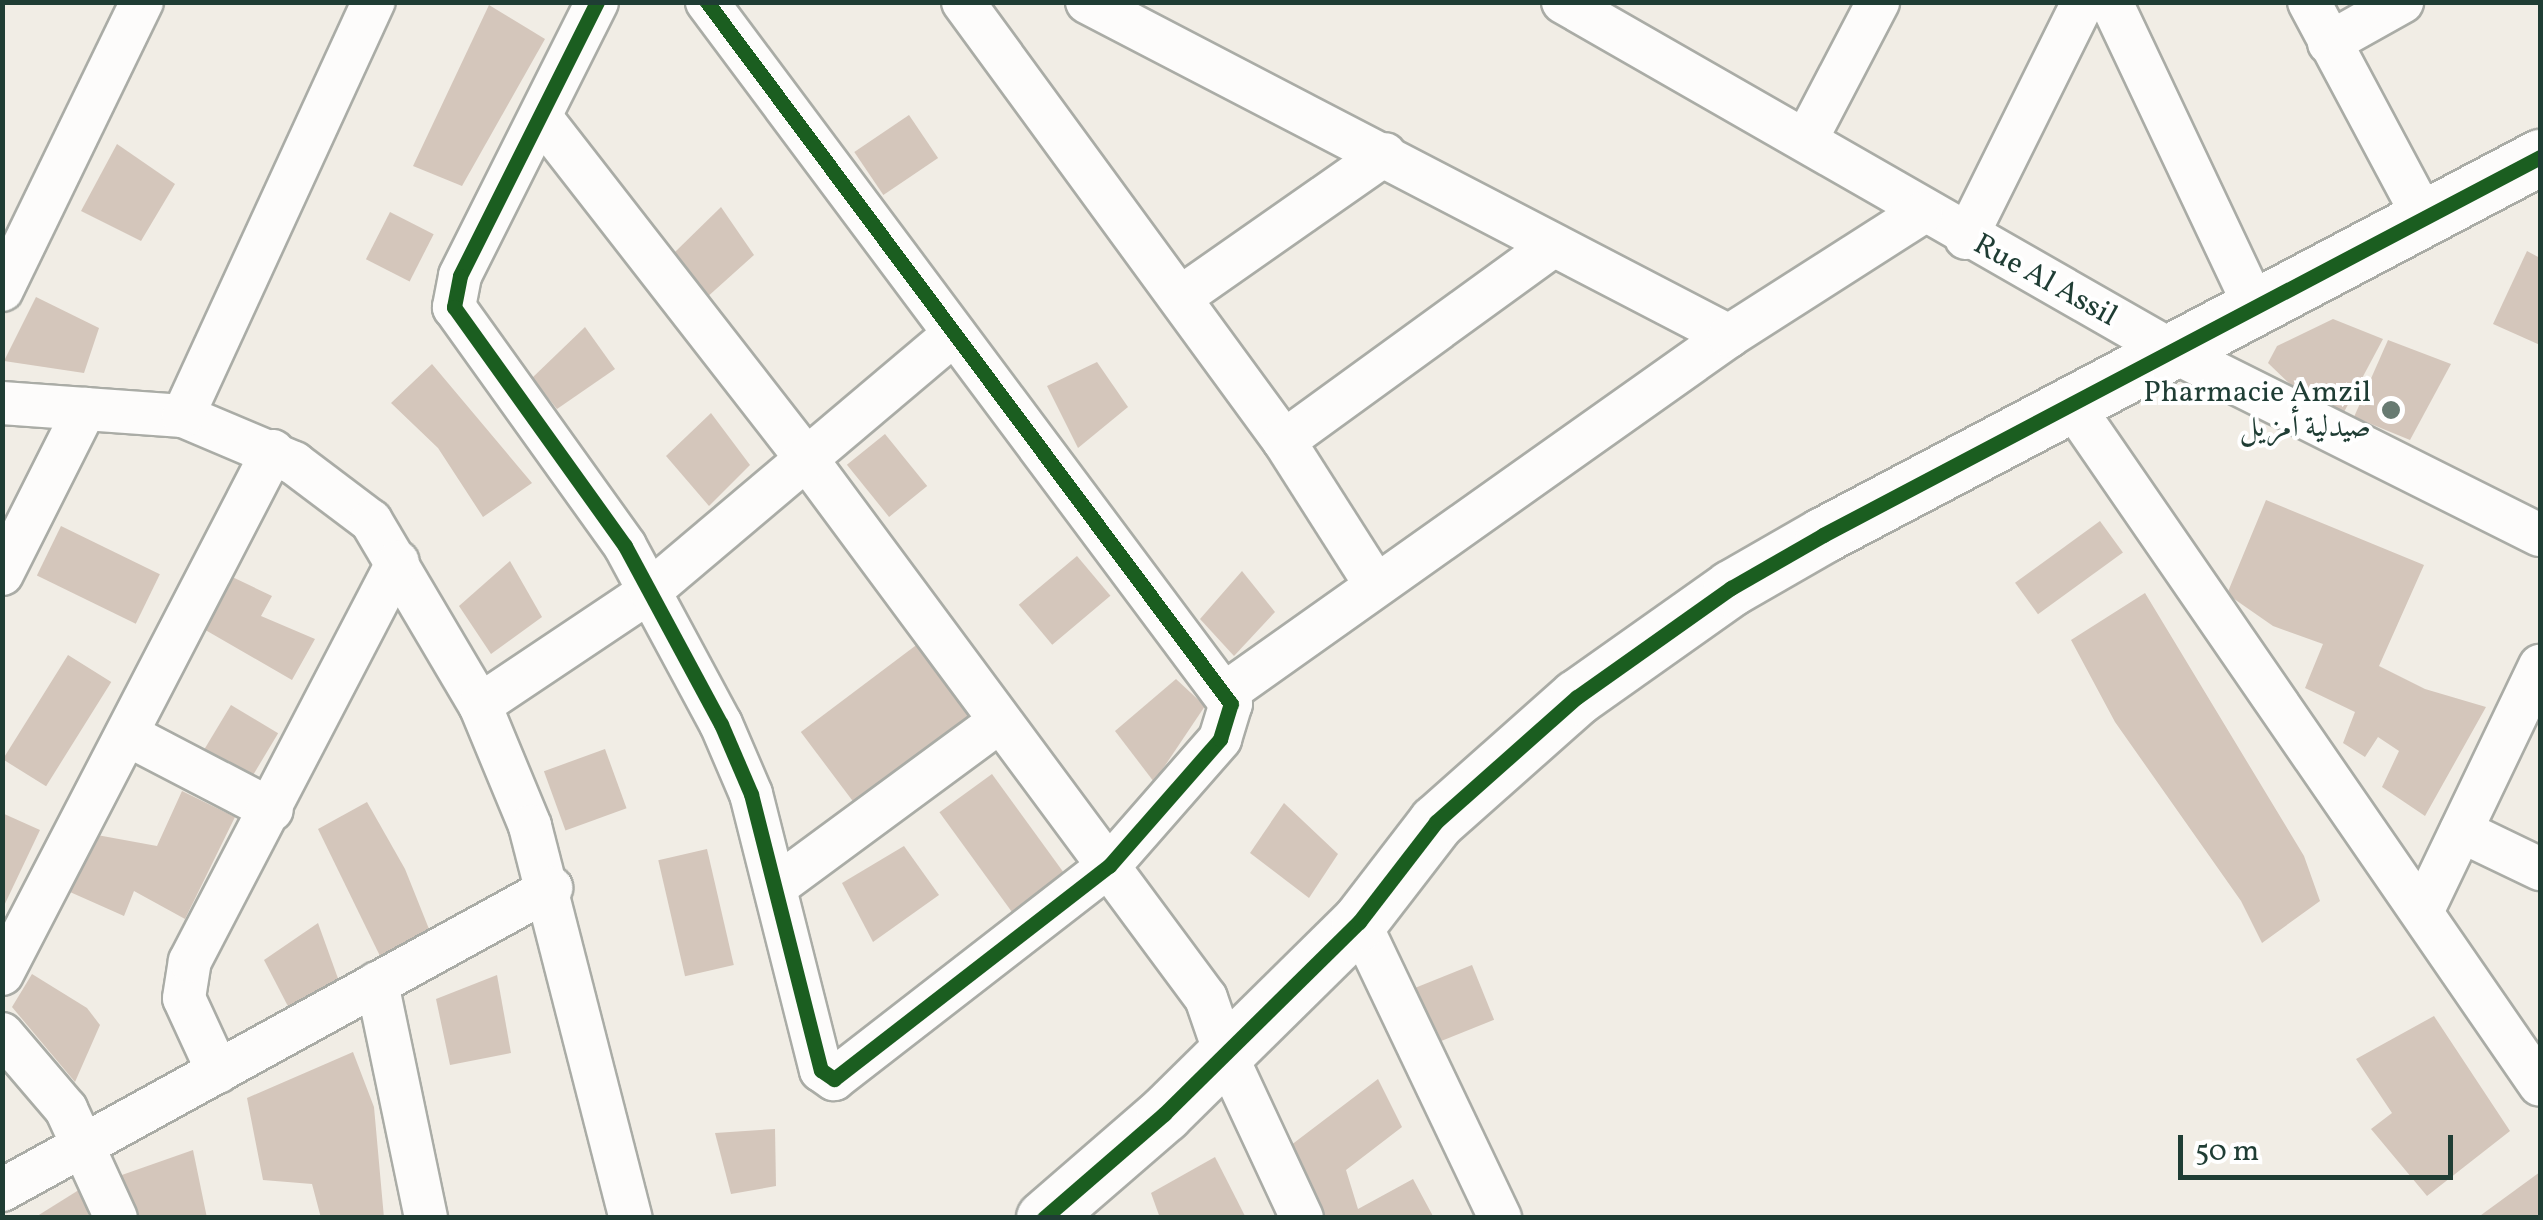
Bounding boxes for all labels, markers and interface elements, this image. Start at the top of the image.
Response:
street label: Rue Al Assil [1967,227,2123,335]
place label: Pharmacie Amzil صيدلية أمزيل [2143,375,2371,446]
marker: Pharmacie Amzil صيدلية أمزيل [2380,399,2402,421]
scale bar [2183,1115,2458,1177]
text: 50 m [2195,1131,2259,1173]

